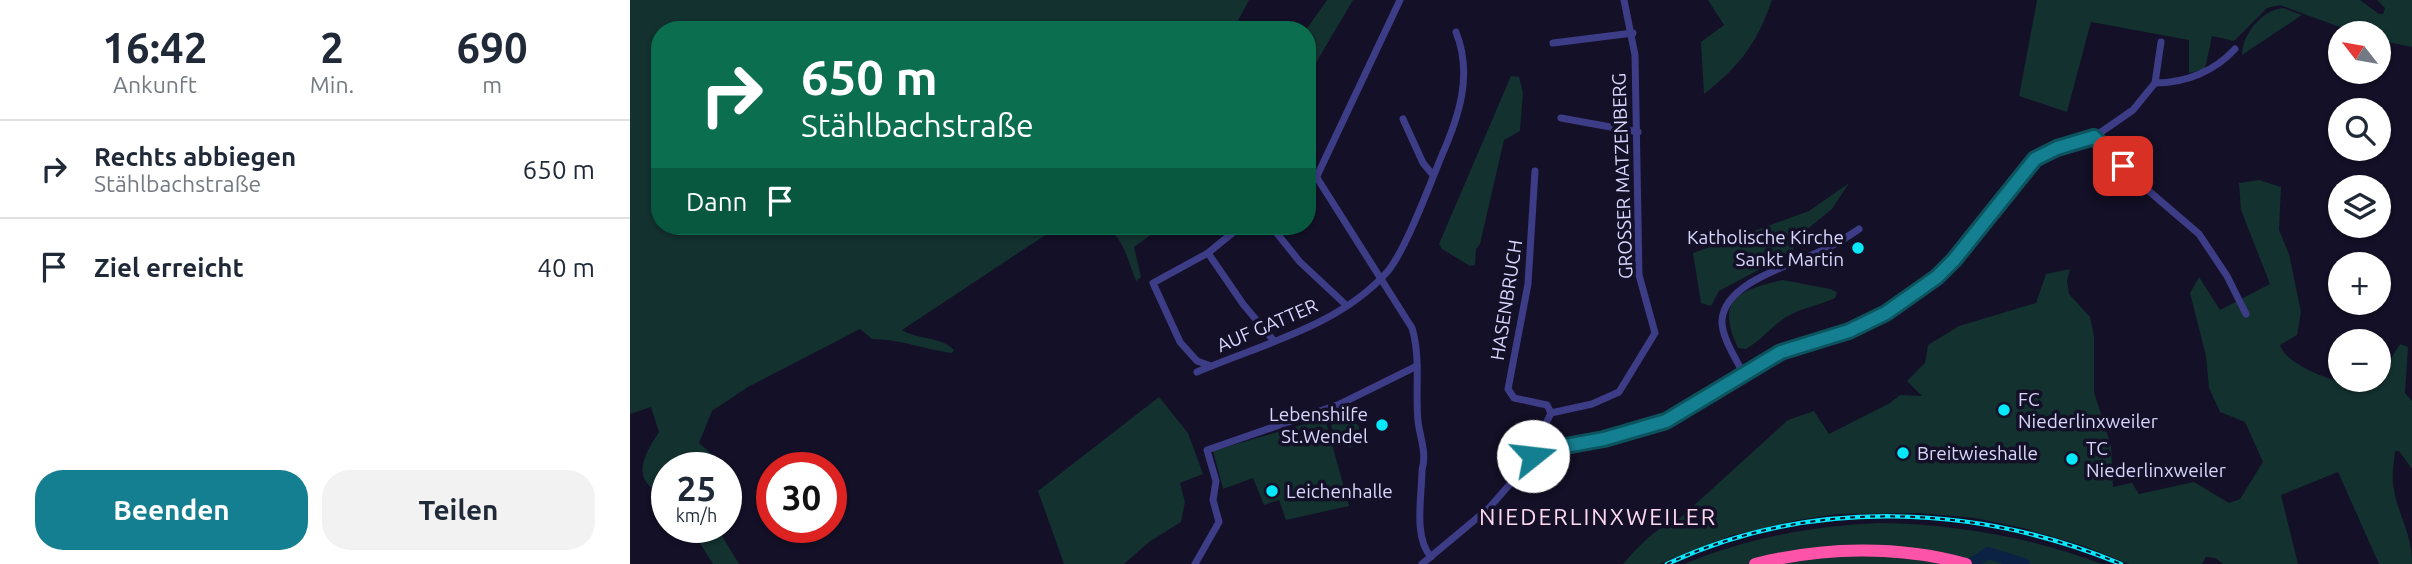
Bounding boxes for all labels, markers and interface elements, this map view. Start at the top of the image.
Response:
north arrow [2328,21,2390,84]
map controls [2328,21,2391,392]
text: 16:42 [102,24,207,71]
text: 2 [320,24,344,71]
text: 690 [457,24,528,71]
icon: right [686,49,777,140]
text: 650 m [801,49,938,104]
text: Ankunft [113,72,197,97]
text: Min. [310,72,354,97]
text: m [482,72,502,97]
street label: GROSSER MATZENBERG [1607,73,1637,279]
button: search [2328,98,2391,161]
text: Stählbachstraße [801,107,1034,143]
pin [2093,136,2153,196]
text: Rechts abbiegen [94,142,296,171]
icon: arrive [2104,147,2142,185]
icon: right [35,150,73,188]
text: 650 m [523,155,595,184]
text: Stählbachstraße [94,171,261,196]
button: layers [2328,175,2391,238]
icon: arrive [761,182,799,220]
text: Dann [686,187,747,216]
place label: Katholische Kirche Sankt Martin [1687,226,1844,270]
street label: HASENBRUCH [1486,238,1526,362]
marker: Katholische Kirche Sankt Martin [1850,240,1866,256]
icon: arrive [35,248,73,286]
button: + [2328,252,2391,315]
text: Ziel erreicht [94,253,244,282]
text: 40 m [537,253,595,282]
street label: AUF GATTER [1213,294,1321,356]
button: − [2328,329,2391,392]
place label: FC Niederlinxweiler [2018,388,2158,432]
marker: FC Niederlinxweiler [1996,402,2012,418]
place label: Lebenshilfe St.Wendel [1269,403,1368,447]
marker: Lebenshilfe St.Wendel [1374,417,1390,433]
position arrow [1496,419,1570,493]
place label: TC Niederlinxweiler [2086,437,2226,481]
place label: Breitwieshalle [1917,442,2038,464]
marker: Breitwieshalle [1895,445,1911,461]
marker: TC Niederlinxweiler [2064,451,2080,467]
speed limit sign: 30 [756,452,847,543]
text: 25 [677,468,716,508]
button: Beenden [35,470,308,550]
button: Teilen [322,470,595,550]
place label: Leichenhalle [1286,480,1393,502]
marker: Leichenhalle [1264,483,1280,499]
district label: NIEDERLINXWEILER [1479,504,1717,529]
text: km/h [676,505,717,525]

